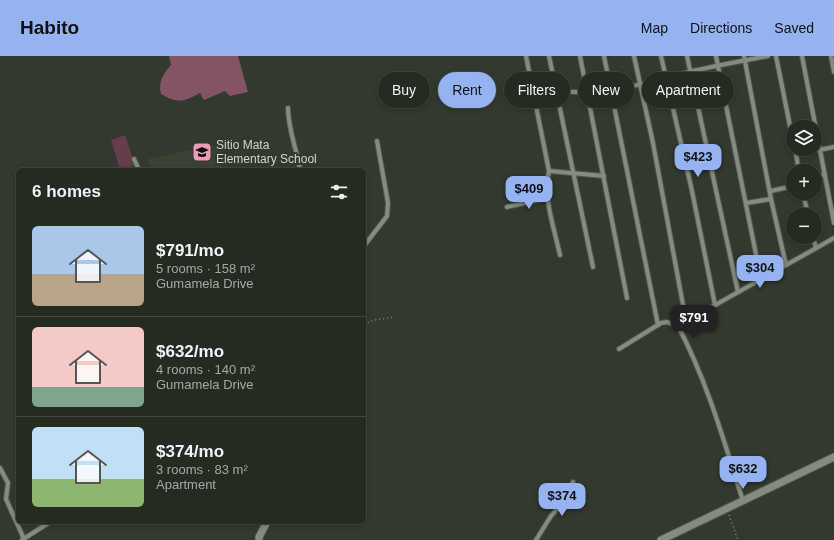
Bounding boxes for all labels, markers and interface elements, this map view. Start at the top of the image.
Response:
text: Habito [20,17,79,38]
text: Map [641,20,668,36]
text: Directions [690,20,752,36]
text: Saved [774,20,814,36]
chip: Buy [378,72,430,108]
chip: Rent [438,72,496,108]
chip: Filters [504,72,570,108]
chip: New [578,72,634,108]
chip: Apartment [642,72,734,108]
map controls [786,120,822,244]
button: layers [786,120,822,156]
place label: Sitio Mata Elementary School [216,138,317,166]
school or university icon: Sitio Mata Elementary School [191,141,213,163]
pin: $423 [674,144,722,178]
text: $423 [684,149,712,164]
button: + [786,164,822,200]
pin: $409 [505,176,553,210]
icon: filters [328,181,350,203]
text: $409 [515,181,543,196]
text: 6 homes [32,182,101,201]
button: − [786,208,822,244]
text: $791/mo [156,241,224,260]
icon: home [64,242,112,290]
pin: $304 [736,255,784,289]
text: $304 [746,260,774,275]
text: 5 rooms · 158 m² [156,261,255,276]
text: Gumamela Drive [156,276,254,291]
pin: $791 [670,305,718,339]
text: $791 [680,310,708,325]
text: $632/mo [156,342,224,361]
icon: home [64,343,112,391]
text: 4 rooms · 140 m² [156,362,255,377]
text: Gumamela Drive [156,377,254,392]
text: $374/mo [156,442,224,461]
icon: home [64,443,112,491]
pin: $632 [719,456,767,490]
text: $632 [729,461,757,476]
text: 3 rooms · 83 m² [156,462,248,477]
text: Apartment [156,477,216,492]
pin: $374 [538,483,586,517]
text: $374 [548,488,576,503]

